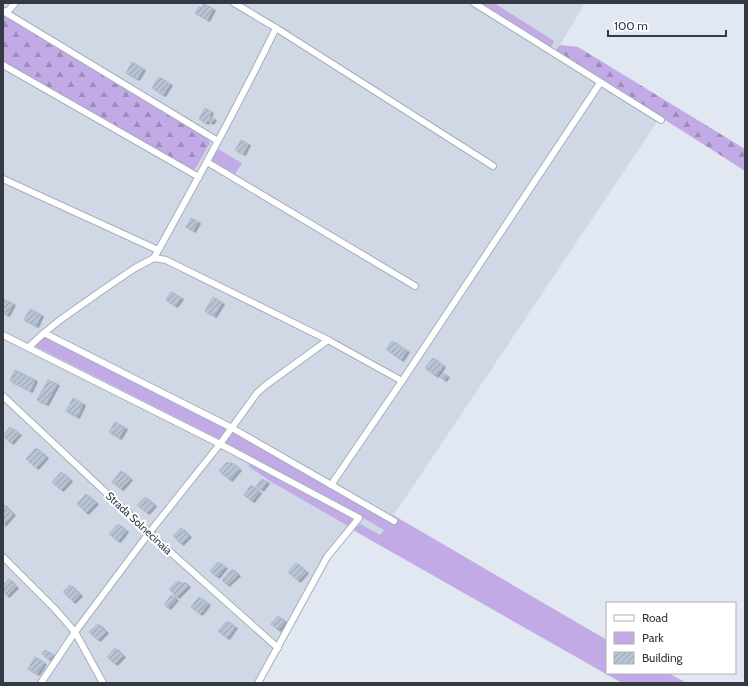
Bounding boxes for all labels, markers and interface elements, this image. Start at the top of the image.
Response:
scale bar [608,12,726,38]
text: 100 m [614,18,648,33]
street label: Strada Solnecinaia [103,489,176,558]
legend [606,602,736,674]
text: Road [642,610,668,625]
text: Park [642,630,664,645]
text: Building [642,650,684,665]

